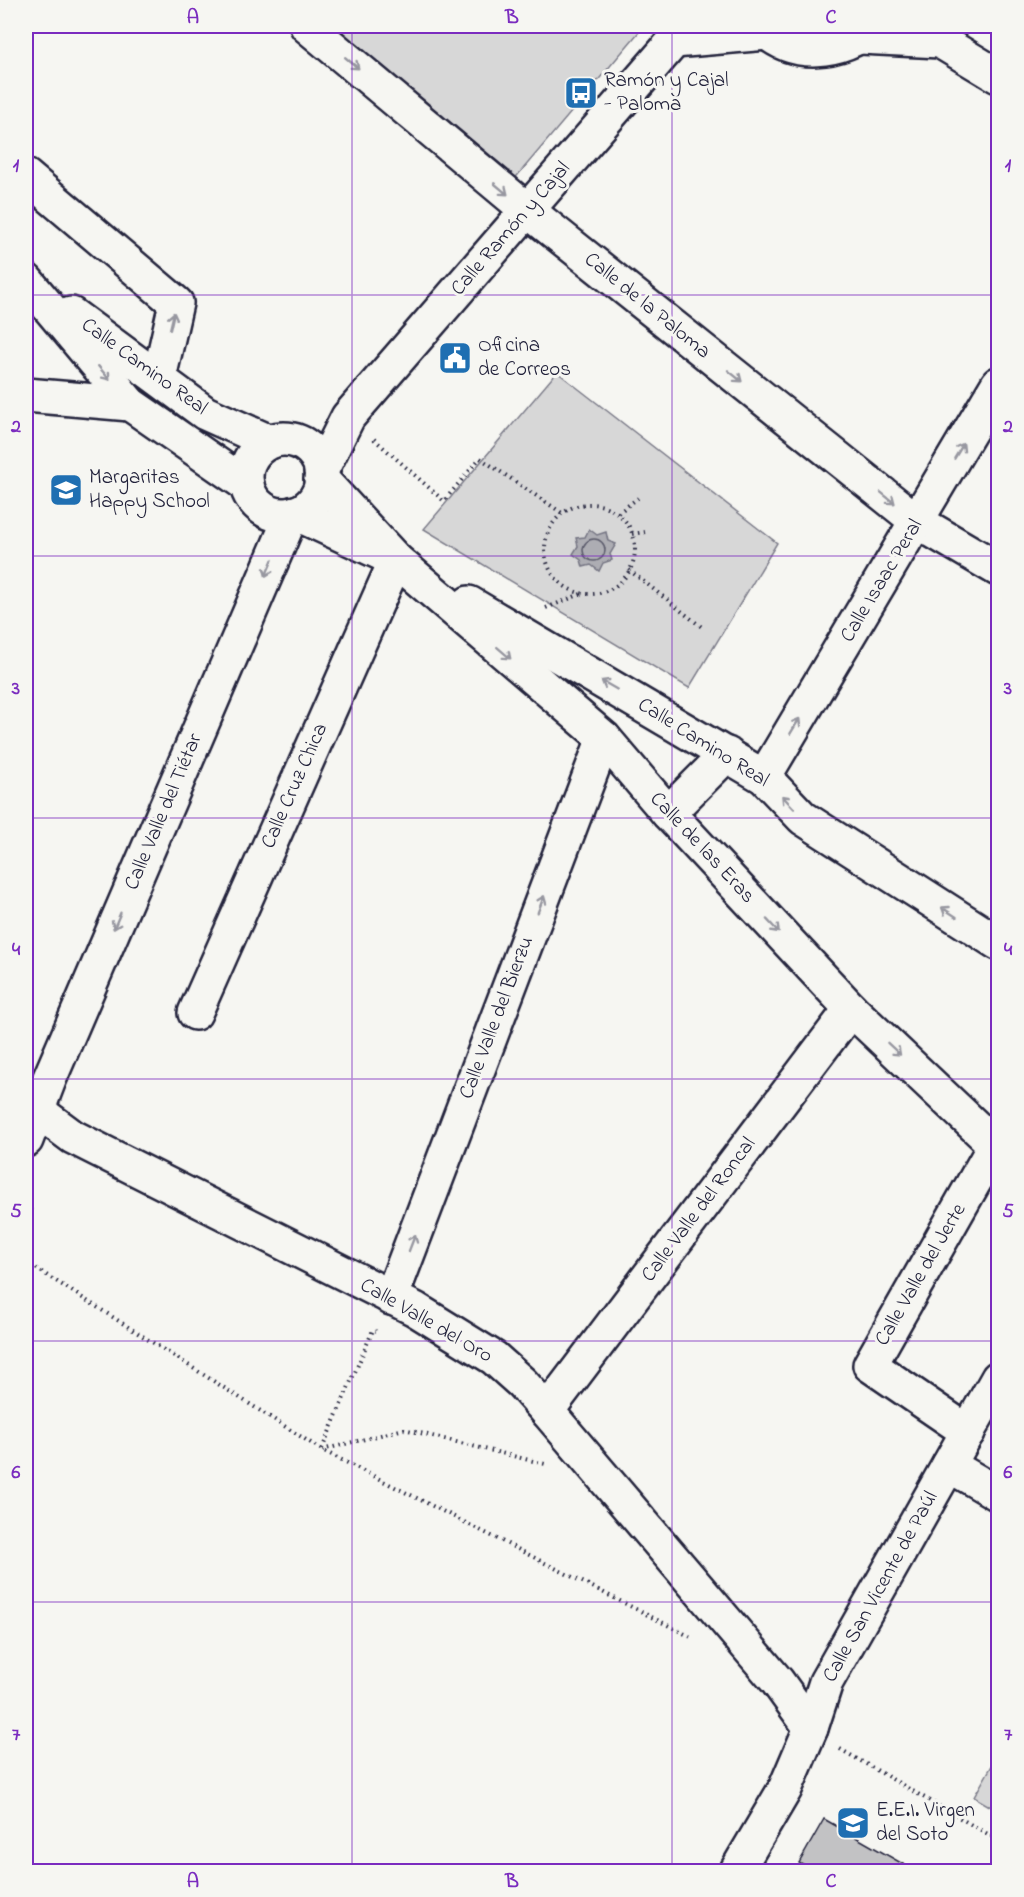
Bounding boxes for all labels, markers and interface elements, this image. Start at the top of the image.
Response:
text: A [187,4,199,33]
text: B [504,4,519,33]
text: C [826,4,837,33]
one-way arrow [344,56,359,70]
place label: Ramón y Cajal - Paloma [604,66,729,120]
bus stop icon: Ramón y Cajal - Paloma [563,75,599,111]
text: 1 [13,152,20,181]
text: 1 [1005,152,1012,181]
street label: Calle Ramón y Cajal [444,155,579,304]
one-way arrow [493,182,509,195]
street label: Calle de la Paloma [577,245,717,367]
street label: Calle Camino Real [75,311,213,423]
one-way arrow [166,312,178,331]
place label: Oficina de Correos [478,331,571,385]
public building icon: Oficina de Correos [437,340,473,376]
one-way arrow [97,365,111,380]
one-way arrow [727,370,743,383]
text: 2 [10,413,21,442]
text: 2 [1002,413,1013,442]
one-way arrow [954,443,966,460]
place label: Margaritas Happy School [89,463,210,519]
school or university icon: Margaritas Happy School [48,472,84,508]
one-way arrow [880,491,895,505]
street label: Calle Isaac Peral [833,514,931,648]
one-way arrow [263,559,274,577]
one-way arrow [496,646,512,659]
text: 3 [11,675,20,704]
text: 3 [1003,675,1012,704]
one-way arrow [601,678,618,690]
street label: Calle Camino Real [631,691,775,795]
street label: Calle Cruz Chica [254,718,336,854]
one-way arrow [789,718,801,735]
street label: Calle Valle del Tiétar [117,729,211,895]
street label: Calle de las Eras [642,785,762,911]
one-way arrow [781,795,796,810]
one-way arrow [536,895,547,914]
one-way arrow [941,905,958,917]
one-way arrow [111,911,122,930]
one-way arrow [766,918,780,933]
street label: Calle Valle del Bierzu [452,932,542,1104]
text: 4 [12,936,21,965]
text: 4 [1004,936,1013,965]
one-way arrow [886,1042,901,1056]
street label: Calle Valle del Roncal [634,1131,764,1289]
text: 5 [10,1198,22,1227]
street label: Calle Valle del Jerte [868,1198,974,1352]
text: 5 [1002,1198,1014,1227]
one-way arrow [407,1234,418,1253]
street label: Calle Valle del Oro [354,1271,498,1371]
text: 6 [12,1459,21,1488]
text: 6 [1004,1459,1013,1488]
street label: Calle San Vicente de Paúl [816,1486,946,1688]
text: 7 [12,1721,21,1750]
text: 7 [1004,1721,1013,1750]
place label: E.E.I. Virgen del Soto [876,1796,975,1850]
school or university icon: E.E.I. Virgen del Soto [835,1805,871,1841]
text: A [187,1868,199,1897]
text: B [504,1868,519,1897]
text: C [826,1868,837,1897]

